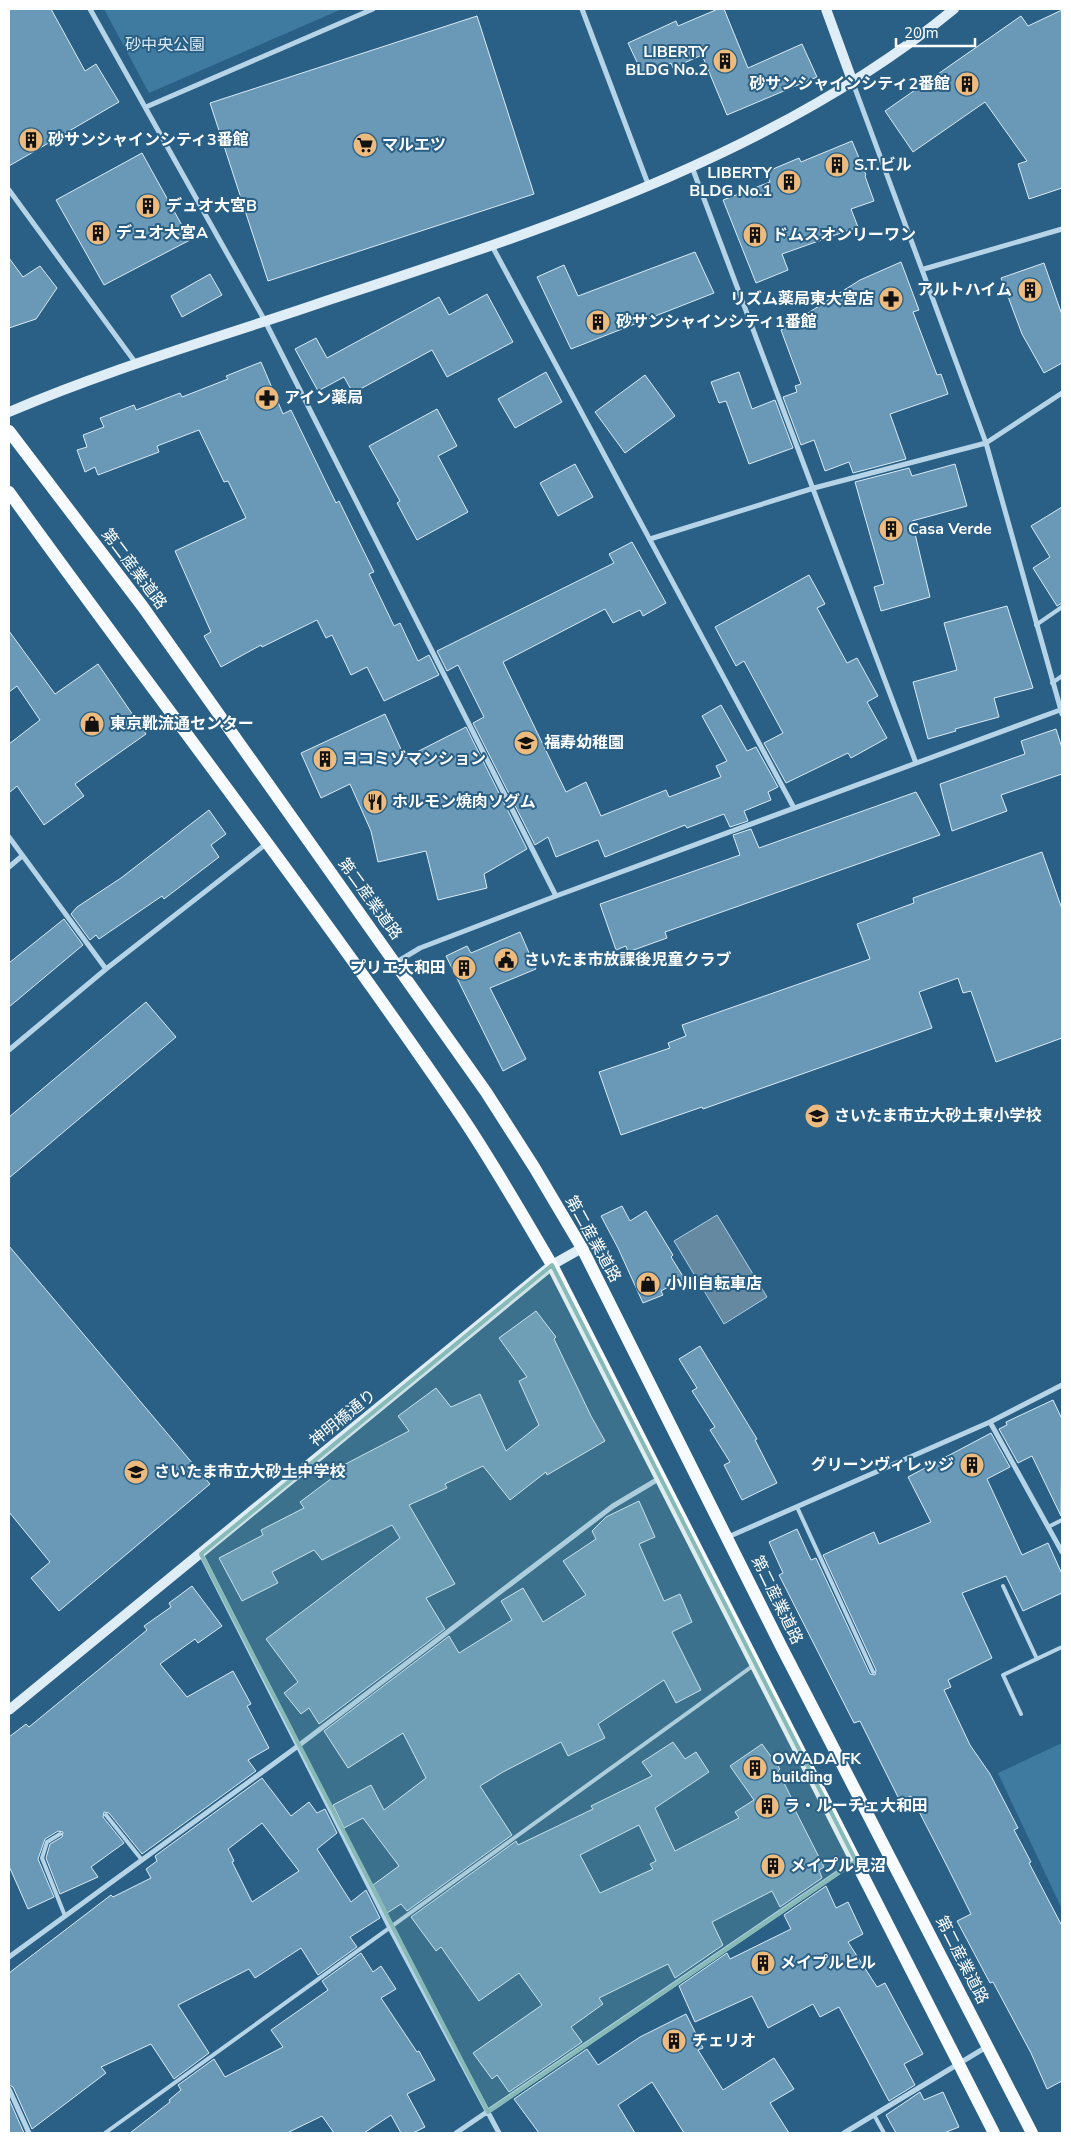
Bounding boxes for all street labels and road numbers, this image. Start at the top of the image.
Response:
street label: 第二産業道路 [96,524,172,614]
street label: 第二産業道路 [333,854,407,944]
street label: 第二産業道路 [560,1192,626,1286]
street label: 神明橋通り [305,1384,381,1452]
street label: 第二産業道路 [746,1552,808,1648]
street label: 第二産業道路 [930,1912,994,2008]

